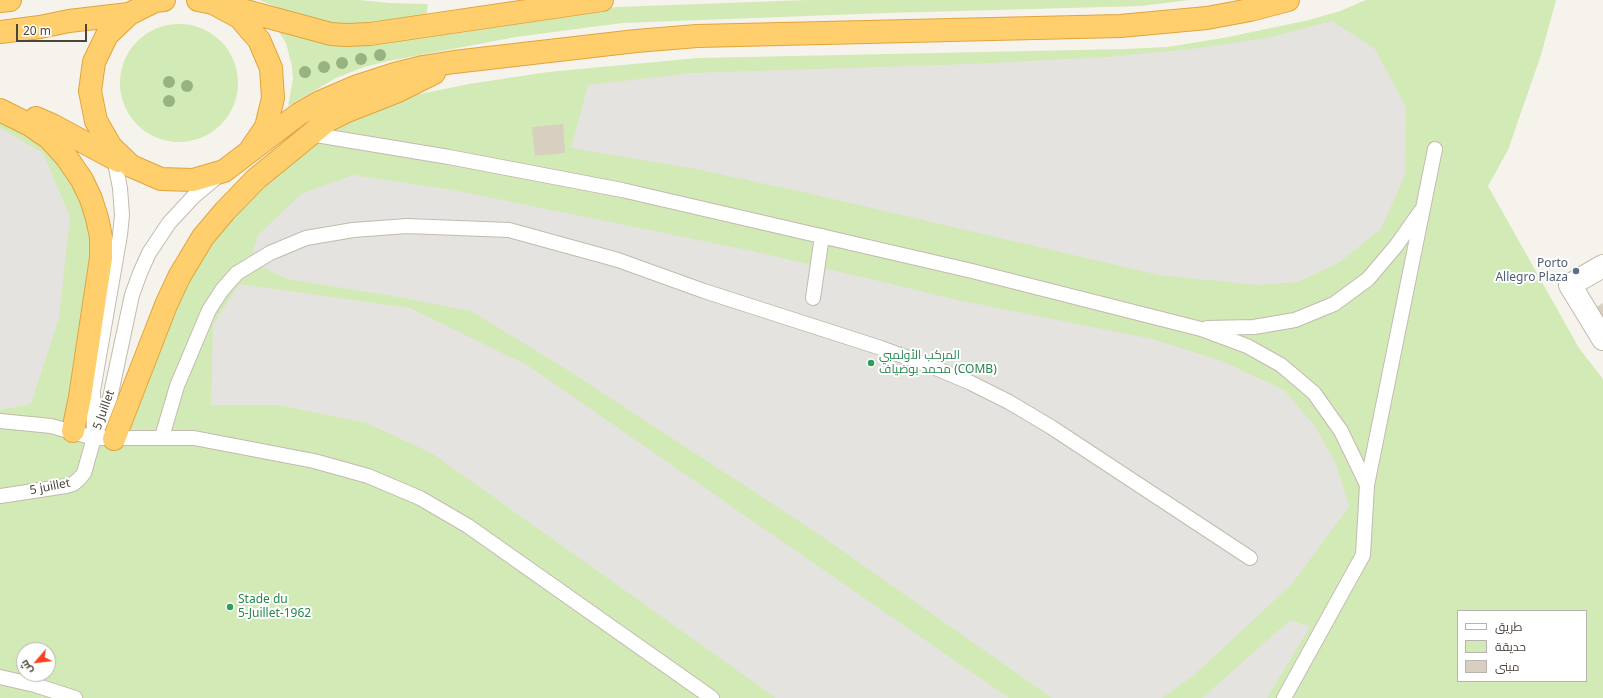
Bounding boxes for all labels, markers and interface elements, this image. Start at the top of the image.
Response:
scale bar [18,16,89,42]
text: 20 m [23,22,51,39]
place label: Porto Allegro Plaza [1495,257,1568,285]
marker: Porto Allegro Plaza [1571,266,1581,276]
place label: المركب الأولمبي محمد بوضياف (COMB) [879,349,997,377]
marker: المركب الأولمبي محمد بوضياف (COMB) [866,358,876,368]
street label: 5 Juillet [90,388,118,432]
street label: 5 juillet [29,476,71,498]
place label: Stade du 5-Juillet-1962 [238,593,311,621]
marker: Stade du 5-Juillet-1962 [225,602,235,612]
legend [1457,610,1587,682]
text: طريق [1495,618,1522,635]
text: حديقة [1495,638,1526,655]
north arrow [16,642,56,682]
text: ش [16,658,36,677]
text: مبنى [1495,658,1520,675]

